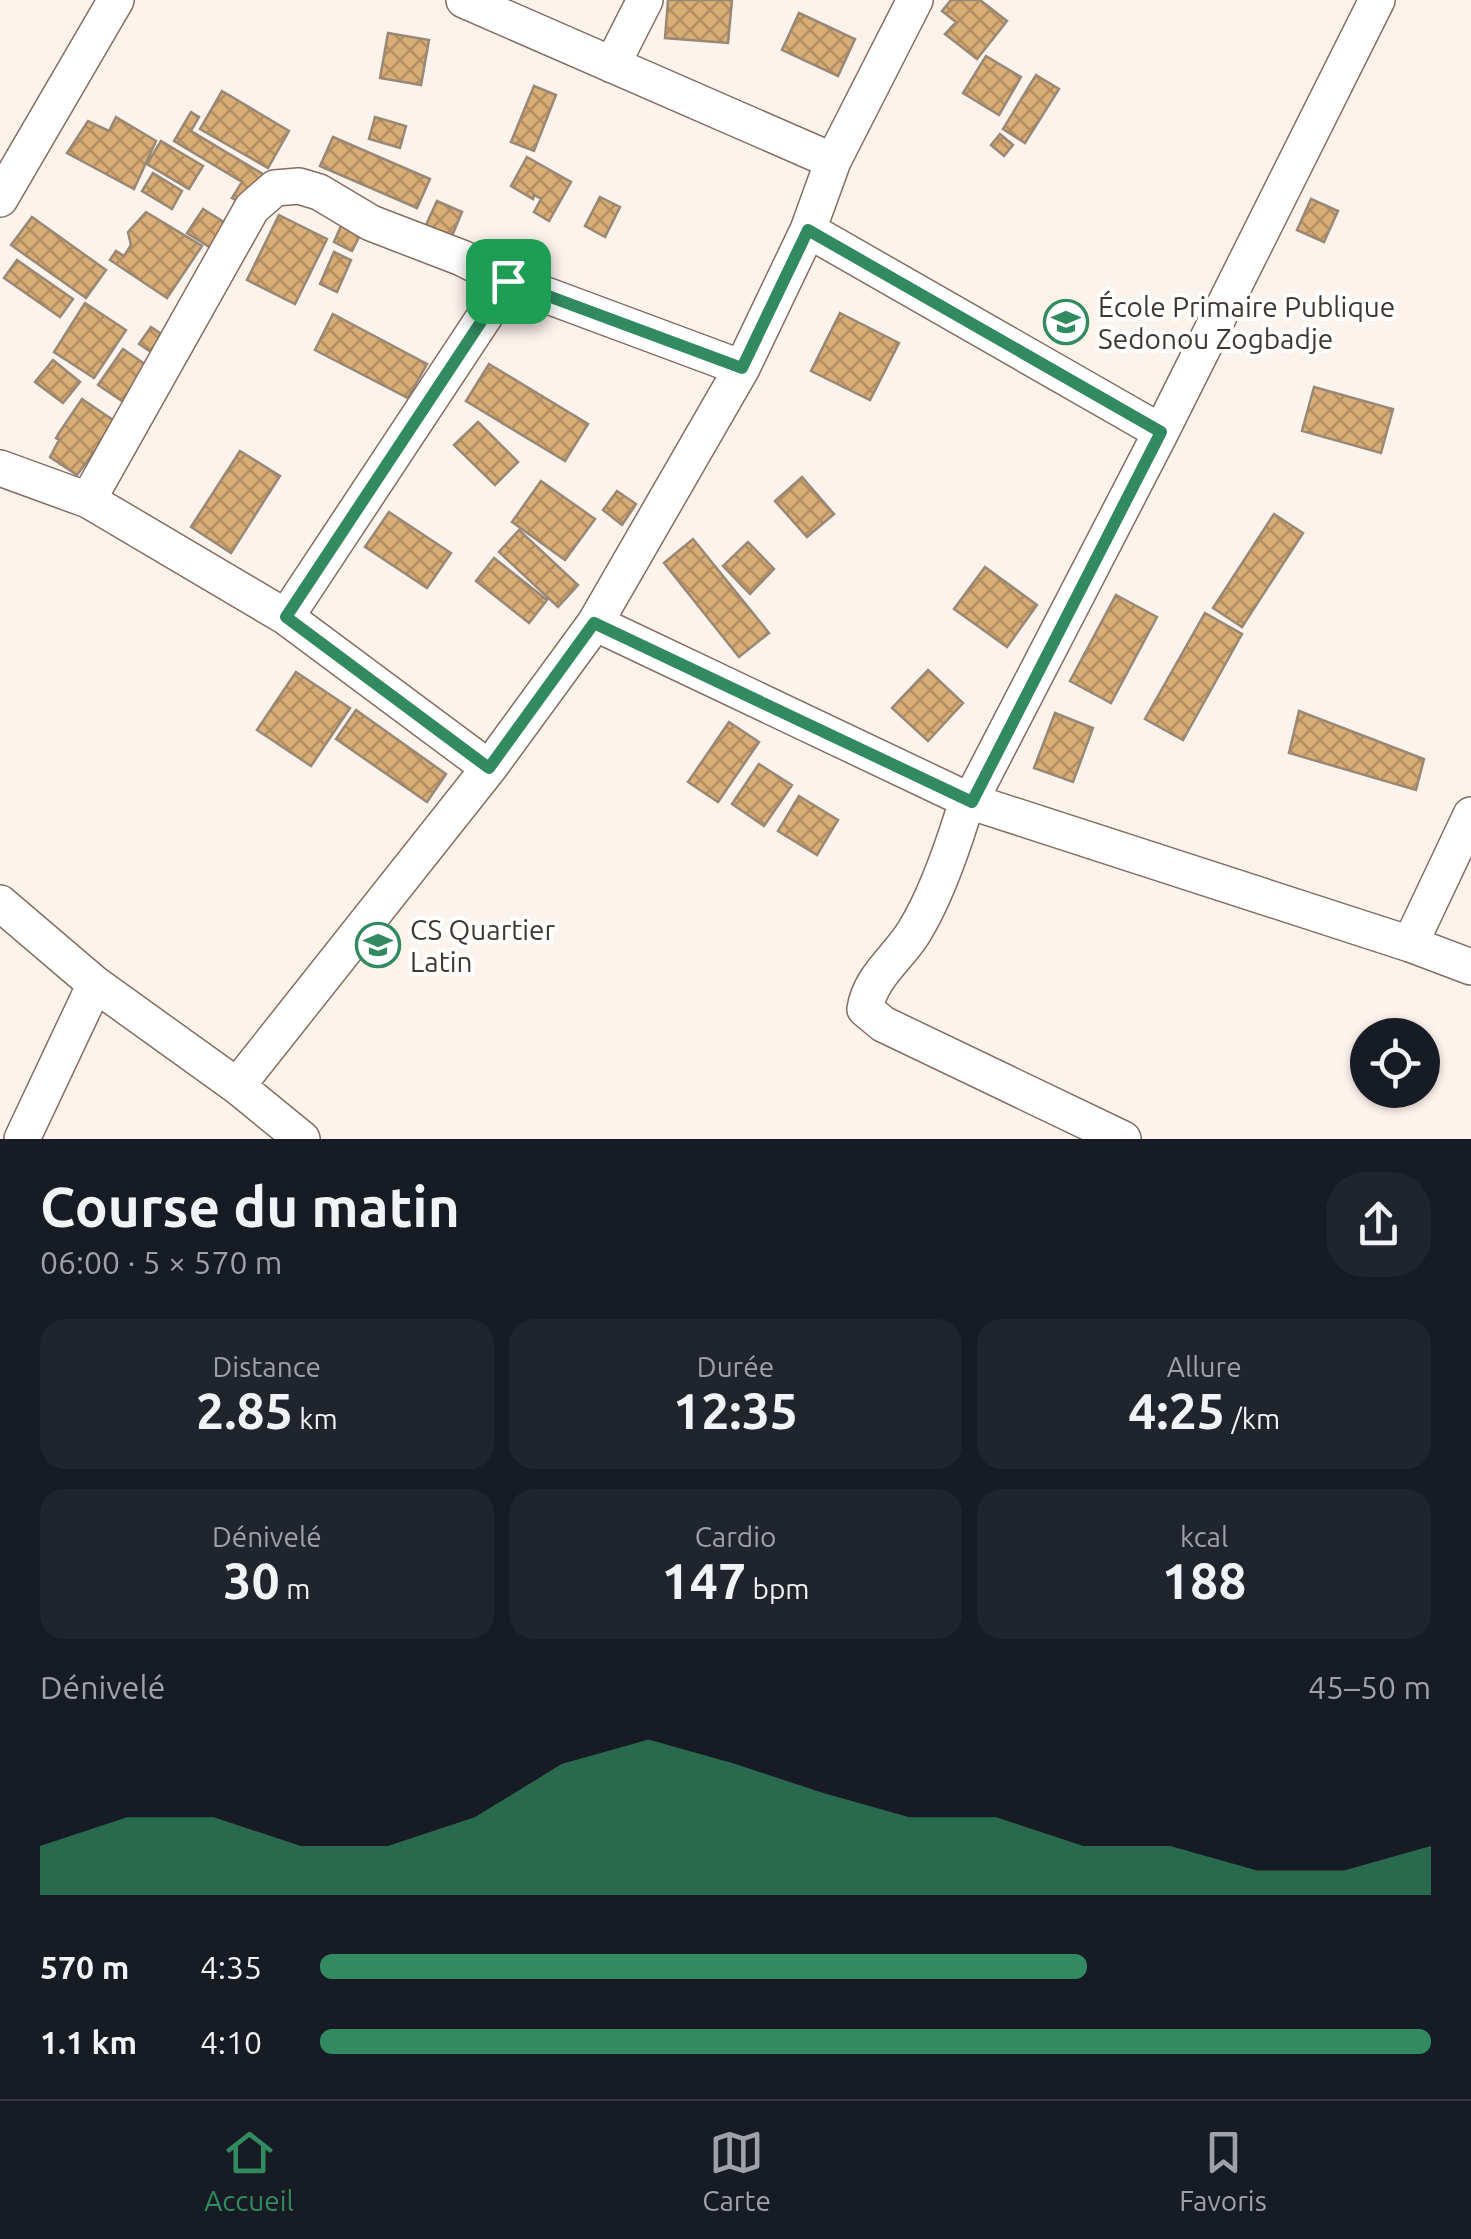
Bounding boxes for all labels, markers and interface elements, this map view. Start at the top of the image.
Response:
pin [466,239,551,324]
icon: arrive [481,254,536,309]
place label: École Primaire Publique Sedonou Zogbadje [1098,290,1395,354]
school or university icon: École Primaire Publique Sedonou Zogbadje [1043,299,1089,345]
place label: CS Quartier Latin [410,914,556,977]
school or university icon: CS Quartier Latin [355,922,401,968]
map controls [1350,1018,1440,1108]
button: locate [1350,1018,1440,1108]
button: share [1326,1172,1431,1277]
text: Course du matin [40,1176,460,1237]
text: 06:00 · 5 × 570 m [40,1244,282,1280]
text: Distance [213,1351,321,1382]
text: Durée [697,1351,774,1382]
text: Allure [1167,1351,1242,1382]
text: 2.85 [196,1382,293,1438]
text: 12:35 [673,1382,798,1438]
text: 4:25 [1128,1382,1225,1438]
text: km [293,1403,338,1434]
text: /km [1225,1403,1280,1434]
text: Dénivelé [212,1521,322,1552]
text: Cardio [695,1521,776,1552]
text: kcal [1180,1521,1228,1552]
text: 30 [223,1552,280,1608]
text: 147 [662,1552,746,1608]
text: 188 [1162,1552,1246,1608]
text: m [280,1573,310,1604]
text: bpm [746,1573,809,1604]
text: Dénivelé [40,1669,166,1705]
text: 45–50 m [1308,1669,1431,1705]
text: 570 m [40,1949,129,1985]
text: 4:35 [200,1949,262,1985]
text: 1.1 km [40,2024,137,2060]
text: 4:10 [200,2024,262,2060]
tab: Accueil [204,2125,294,2216]
tab: Carte [702,2125,771,2216]
tab: Favoris [1179,2125,1267,2216]

